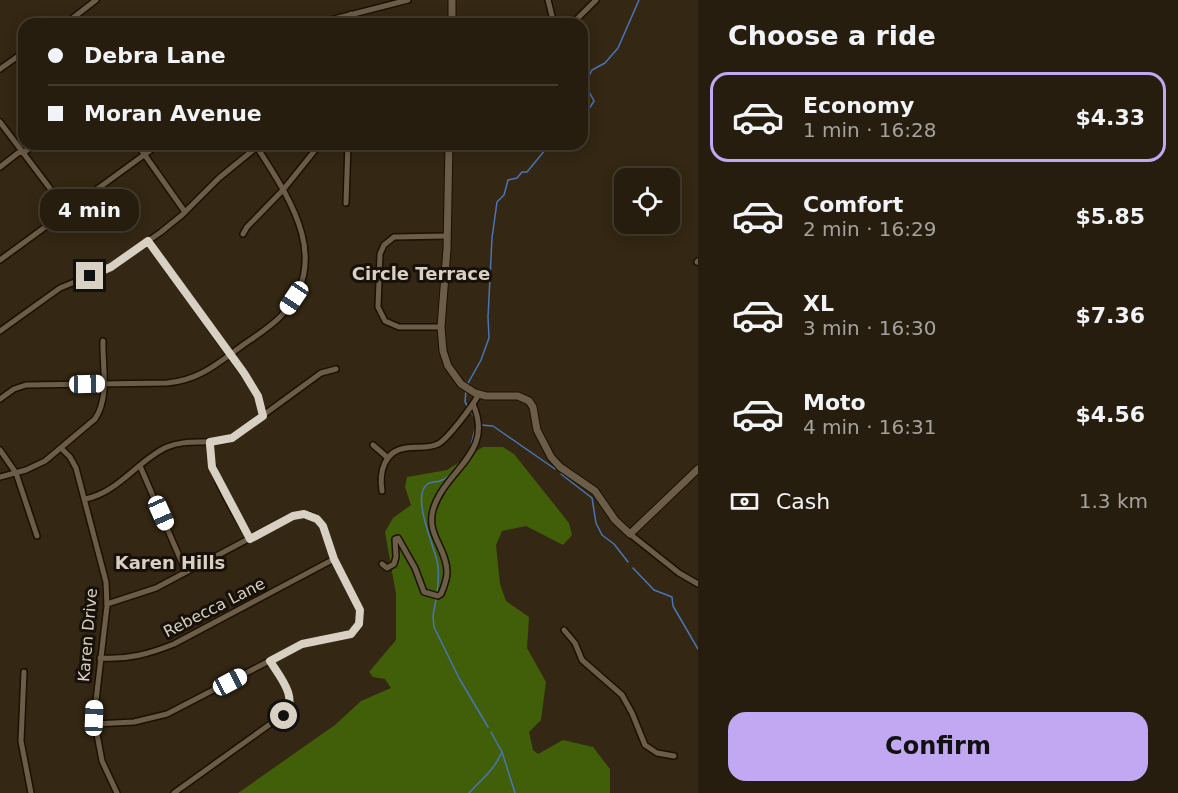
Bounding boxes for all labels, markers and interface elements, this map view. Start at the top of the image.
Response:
text: Choose a ride [728,20,936,51]
text: Debra Lane [84,43,226,68]
icon: car [731,90,785,144]
text: Economy [803,93,914,118]
text: Moran Avenue [84,101,262,126]
text: $4.33 [1075,105,1145,130]
text: 1 min · 16:28 [803,118,937,142]
map controls [614,168,680,234]
button: locate [614,168,680,234]
callout: 4 min [40,189,140,231]
icon: car [731,189,785,243]
text: Comfort [803,192,903,217]
text: 4 min [58,198,121,222]
text: $5.85 [1075,204,1145,229]
text: 2 min · 16:29 [803,217,937,241]
route end [76,262,103,289]
district label: Circle Terrace [352,263,490,284]
car [276,278,312,318]
icon: car [731,288,785,342]
text: XL [803,291,834,316]
text: $7.36 [1075,303,1145,328]
text: 3 min · 16:30 [803,316,937,340]
car [69,375,105,393]
icon: car [731,387,785,441]
text: Moto [803,390,866,415]
text: $4.56 [1075,402,1145,427]
text: 4 min · 16:31 [803,415,937,439]
icon: cash [728,485,761,518]
text: Cash [776,489,830,514]
text: 1.3 km [1079,489,1148,513]
car [145,493,177,533]
district label: Karen Hills [115,552,225,573]
street label: Rebecca Lane [160,574,268,641]
street label: Karen Drive [74,587,101,683]
car [210,666,250,698]
car [84,700,104,736]
route start [270,702,297,729]
button: Confirm [728,712,1148,781]

